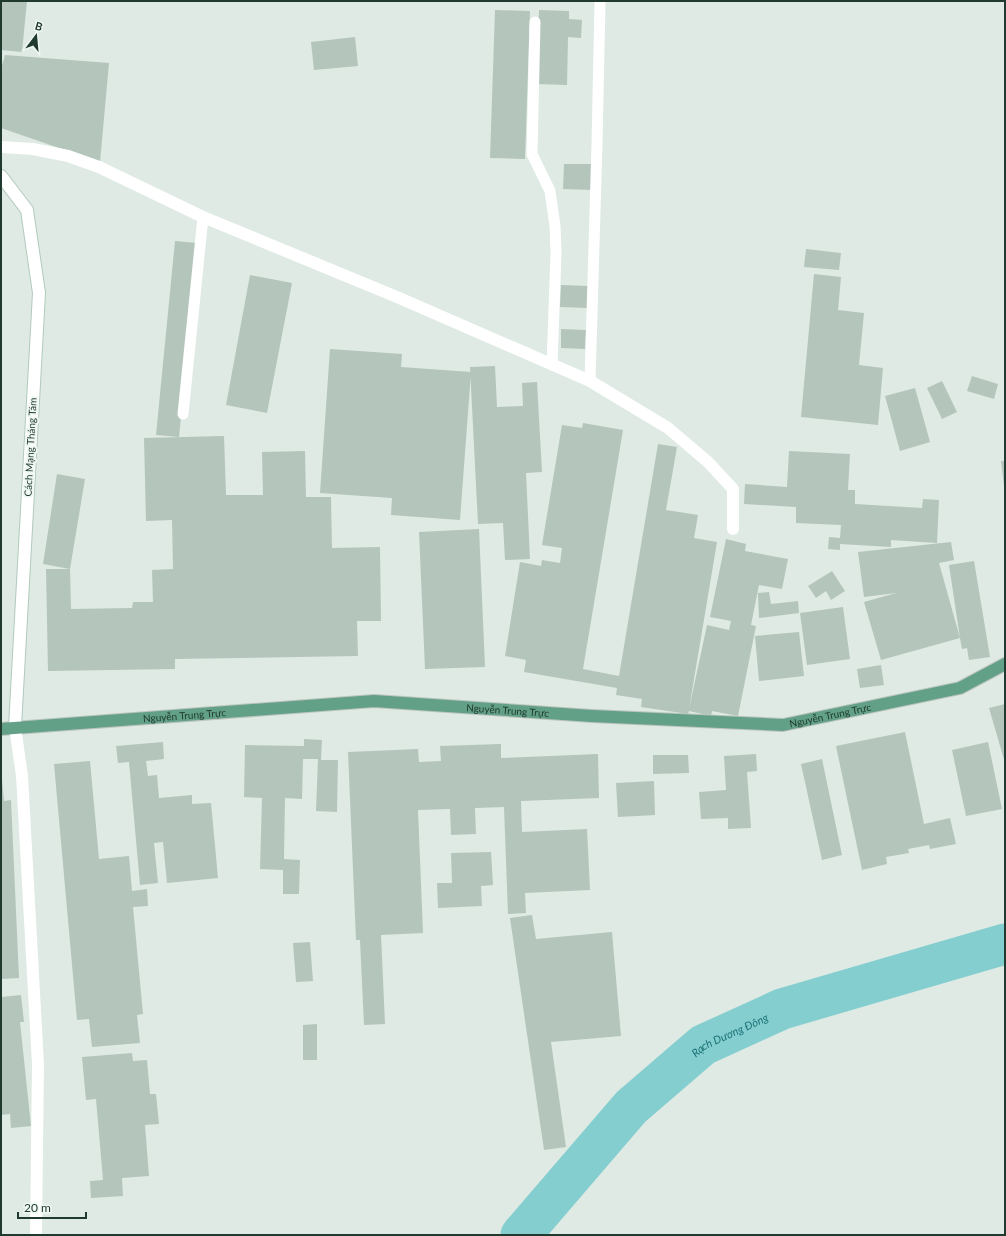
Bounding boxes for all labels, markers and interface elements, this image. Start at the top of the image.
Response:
north arrow [16,16,56,56]
text: B [34,19,44,33]
street label: Cách Mạng Tháng Tám [21,397,39,497]
street label: Nguyễn Trung Trực [466,701,550,719]
street label: Nguyễn Trung Trực [788,701,872,730]
street label: Nguyễn Trung Trực [143,706,227,724]
water label: Rạch Dương Đông [688,1010,770,1059]
scale bar [18,1194,86,1220]
text: 20 m [24,1200,51,1215]

